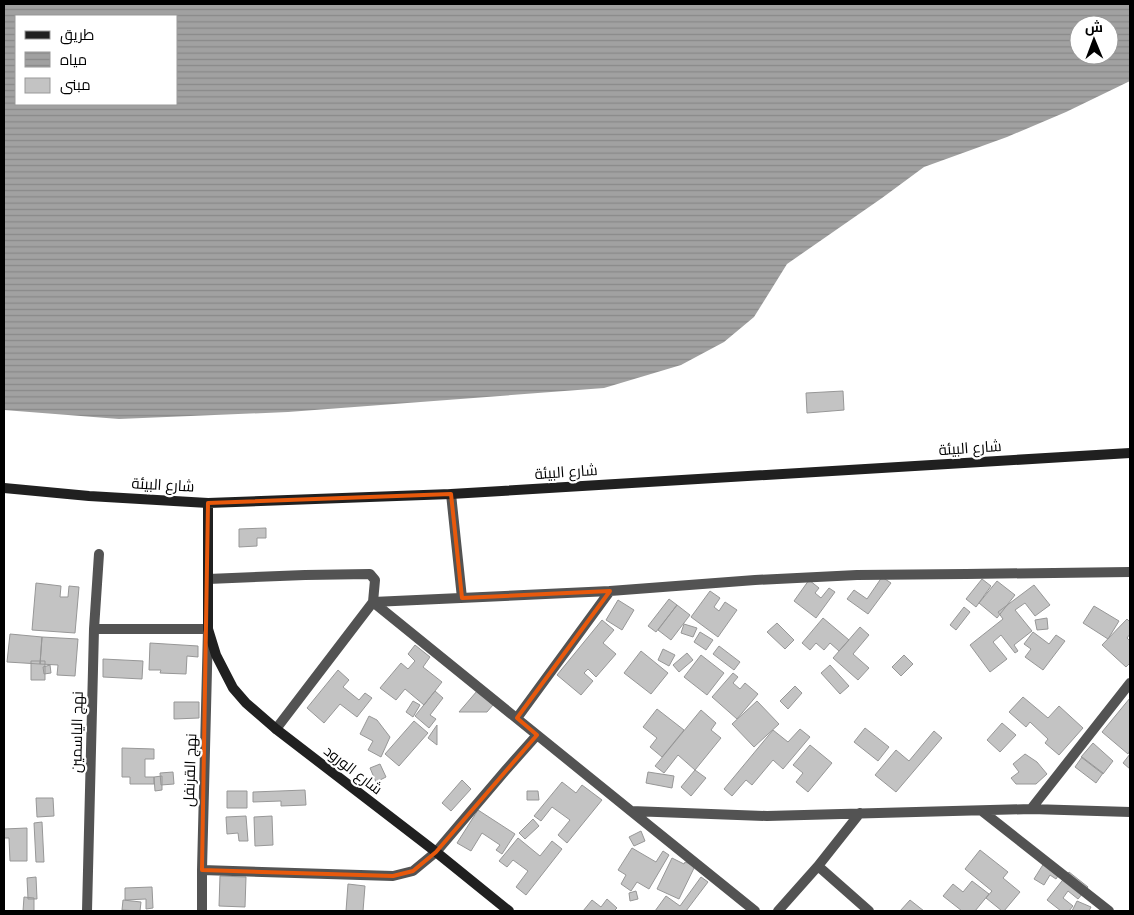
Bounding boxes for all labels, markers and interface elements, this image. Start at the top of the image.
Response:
legend [15,15,178,105]
north arrow [1069,15,1119,65]
text: ش [1085,18,1103,36]
text: طريق [60,25,94,45]
text: مياه [60,50,87,69]
text: مبنى [60,75,91,95]
street label: شارع البيئة [938,436,1002,461]
street label: شارع البيئة [534,460,598,485]
street label: شارع البيئة [131,473,195,498]
street label: نهج الياسمين [66,691,89,773]
street label: نهج القرنفل [179,733,202,807]
street label: شارع الورود [319,741,386,800]

